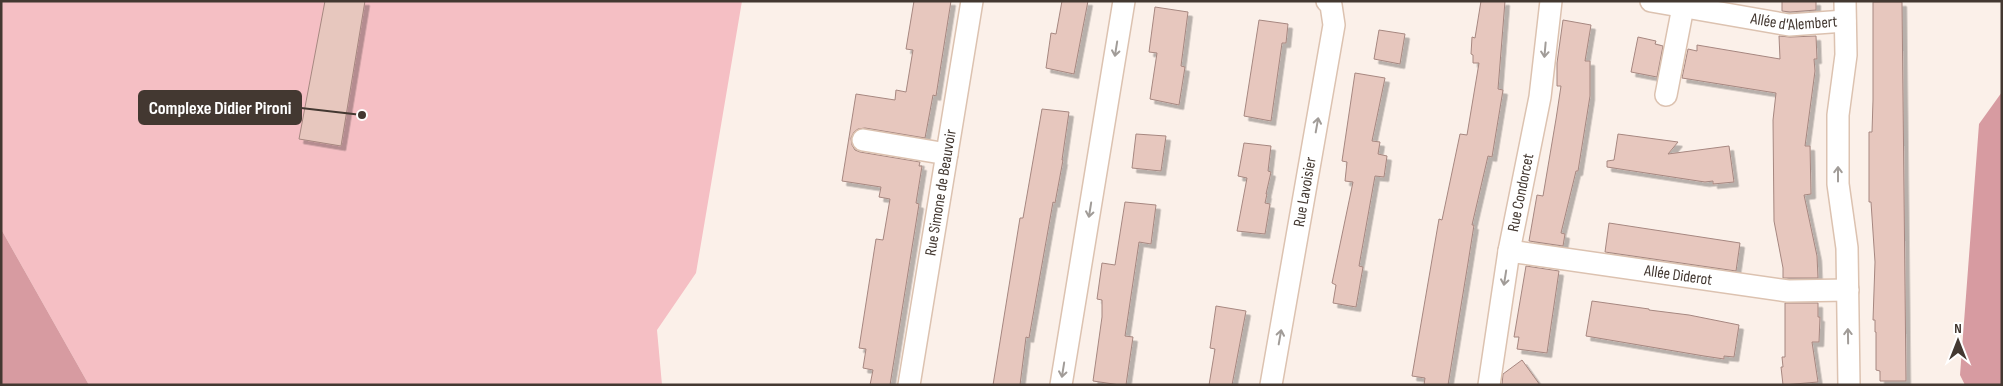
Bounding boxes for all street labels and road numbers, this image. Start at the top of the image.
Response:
street label: Allée d'Alembert [1748,9,1838,35]
street label: Rue Simone de Beauvoir [921,127,960,257]
street label: Rue Condorcet [1504,152,1538,234]
street label: Rue Lavoisier [1289,155,1320,228]
street label: Allée Diderot [1642,261,1714,290]

